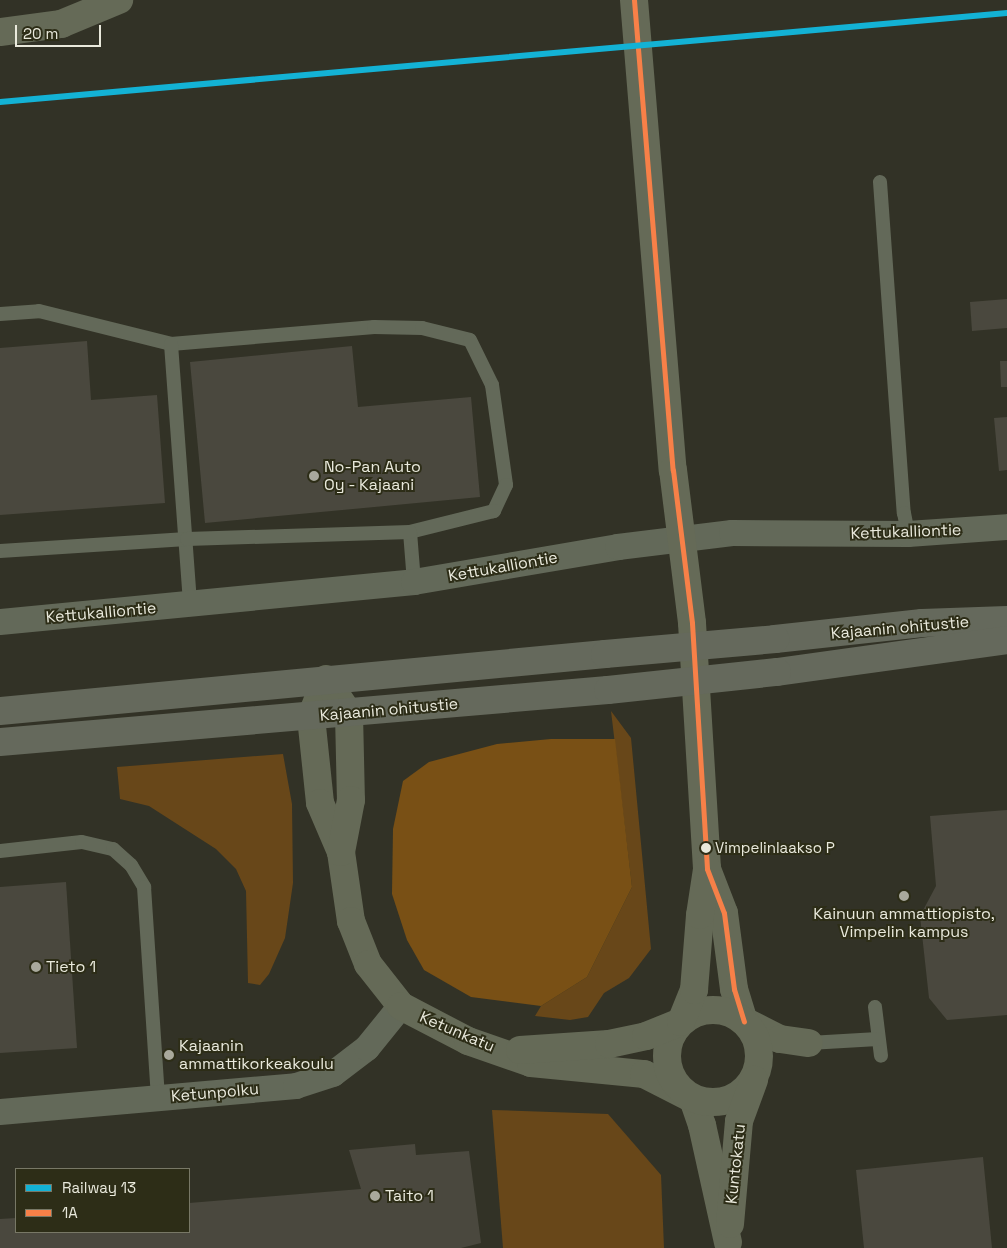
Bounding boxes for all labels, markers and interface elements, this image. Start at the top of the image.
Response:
scale bar [18,15,104,47]
text: 20 m [23,24,58,43]
place label: No-Pan Auto Oy - Kajaani [324,457,421,495]
marker: No-Pan Auto Oy - Kajaani [308,470,320,482]
street label: Kettukalliontie [850,520,962,544]
street label: Kettukalliontie [447,548,559,586]
street label: Kettukalliontie [45,599,157,627]
street label: Kajaanin ohitustie [830,612,970,644]
street label: Kajaanin ohitustie [319,694,459,726]
place label: Vimpelinlaakso P [715,839,835,857]
marker: Vimpelinlaakso P [701,843,711,853]
marker: Kainuun ammattiopisto, Vimpelin kampus [898,890,910,902]
place label: Kainuun ammattiopisto, Vimpelin kampus [813,904,995,942]
place label: Tieto 1 [46,957,96,977]
marker: Tieto 1 [30,961,42,973]
street label: Ketunkatu [417,1008,497,1056]
place label: Kajaanin ammattikorkeakoulu [179,1036,334,1074]
marker: Kajaanin ammattikorkeakoulu [163,1049,175,1061]
street label: Ketunpolku [170,1080,260,1106]
street label: Kuntokatu [722,1123,750,1205]
legend [15,1168,190,1233]
text: Railway 13 [62,1178,136,1197]
place label: Taito 1 [385,1186,434,1206]
marker: Taito 1 [369,1190,381,1202]
text: 1A [62,1203,78,1222]

